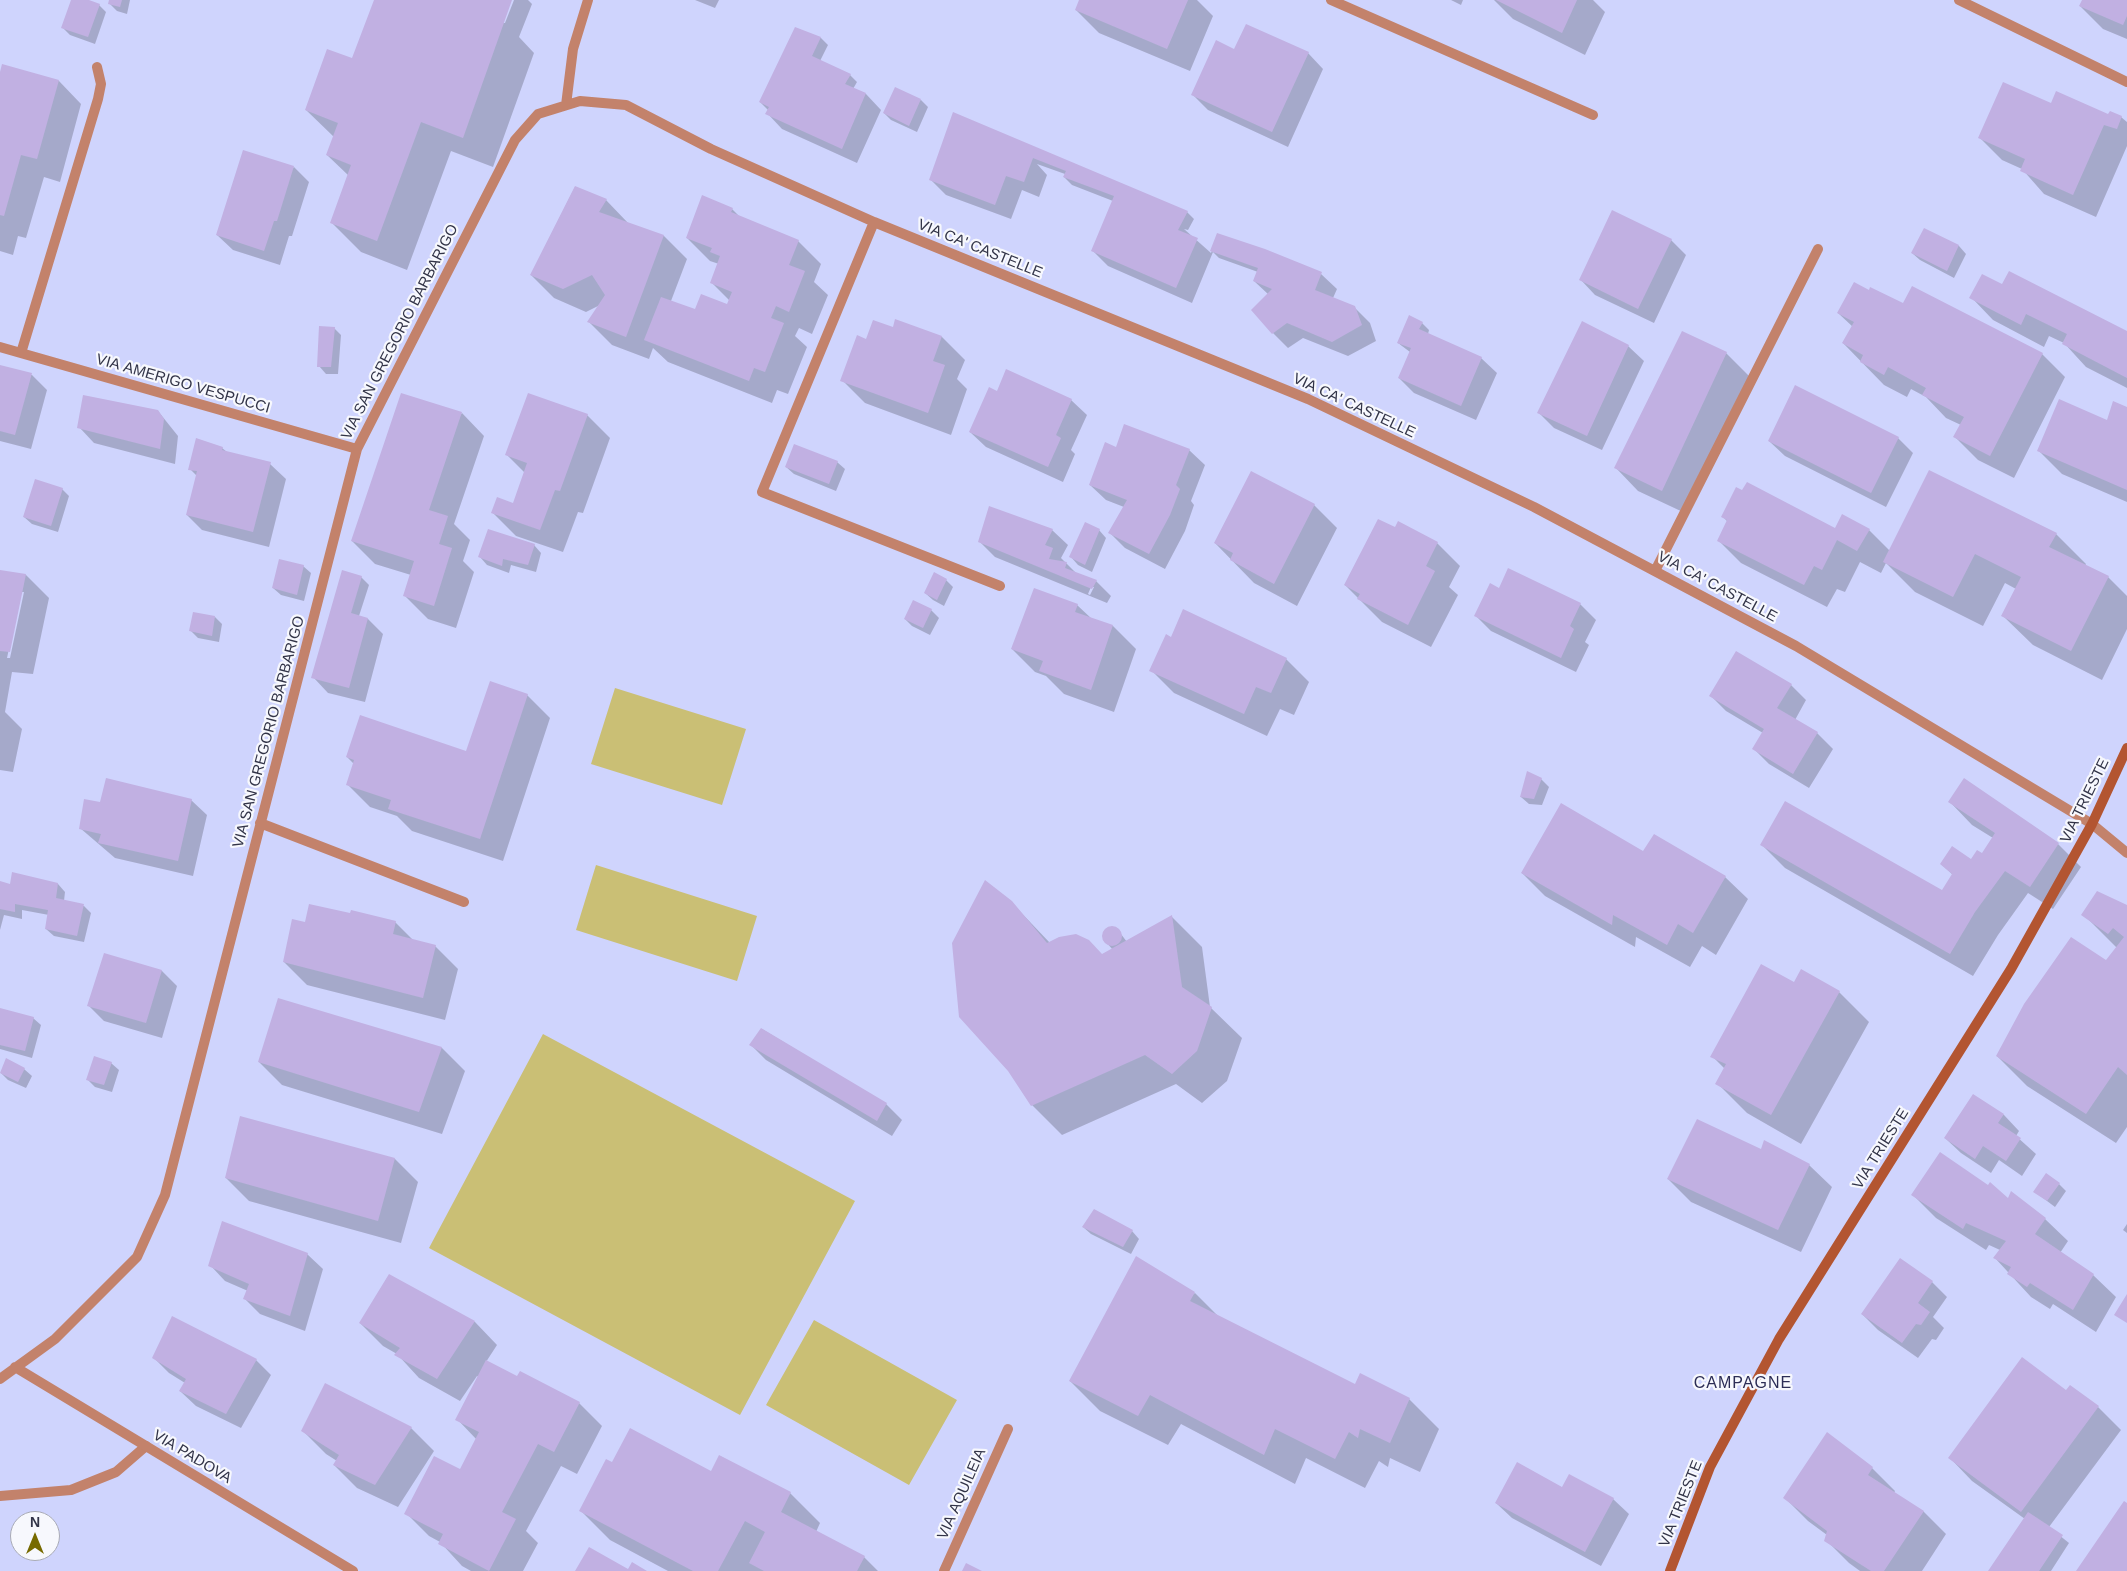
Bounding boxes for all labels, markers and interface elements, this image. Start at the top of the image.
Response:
street label: VIA CA' CASTELLE [915,216,1045,282]
street label: VIA SAN GREGORIO BARBARIGO [338,221,462,443]
street label: VIA AMERIGO VESPUCCI [94,351,272,417]
street label: VIA CA' CASTELLE [1290,370,1418,442]
street label: VIA CA' CASTELLE [1654,548,1780,626]
street label: VIA SAN GREGORIO BARBARIGO [229,614,309,850]
street label: VIA TRIESTE [2057,756,2113,846]
street label: VIA TRIESTE [1849,1105,1913,1193]
district label: CAMPAGNE [1693,1374,1793,1394]
street label: VIA PADOVA [149,1426,235,1488]
street label: VIA AQUILEIA [934,1446,990,1542]
street label: VIA TRIESTE [1655,1458,1707,1550]
north arrow [10,1511,60,1561]
text: N [30,1514,40,1530]

